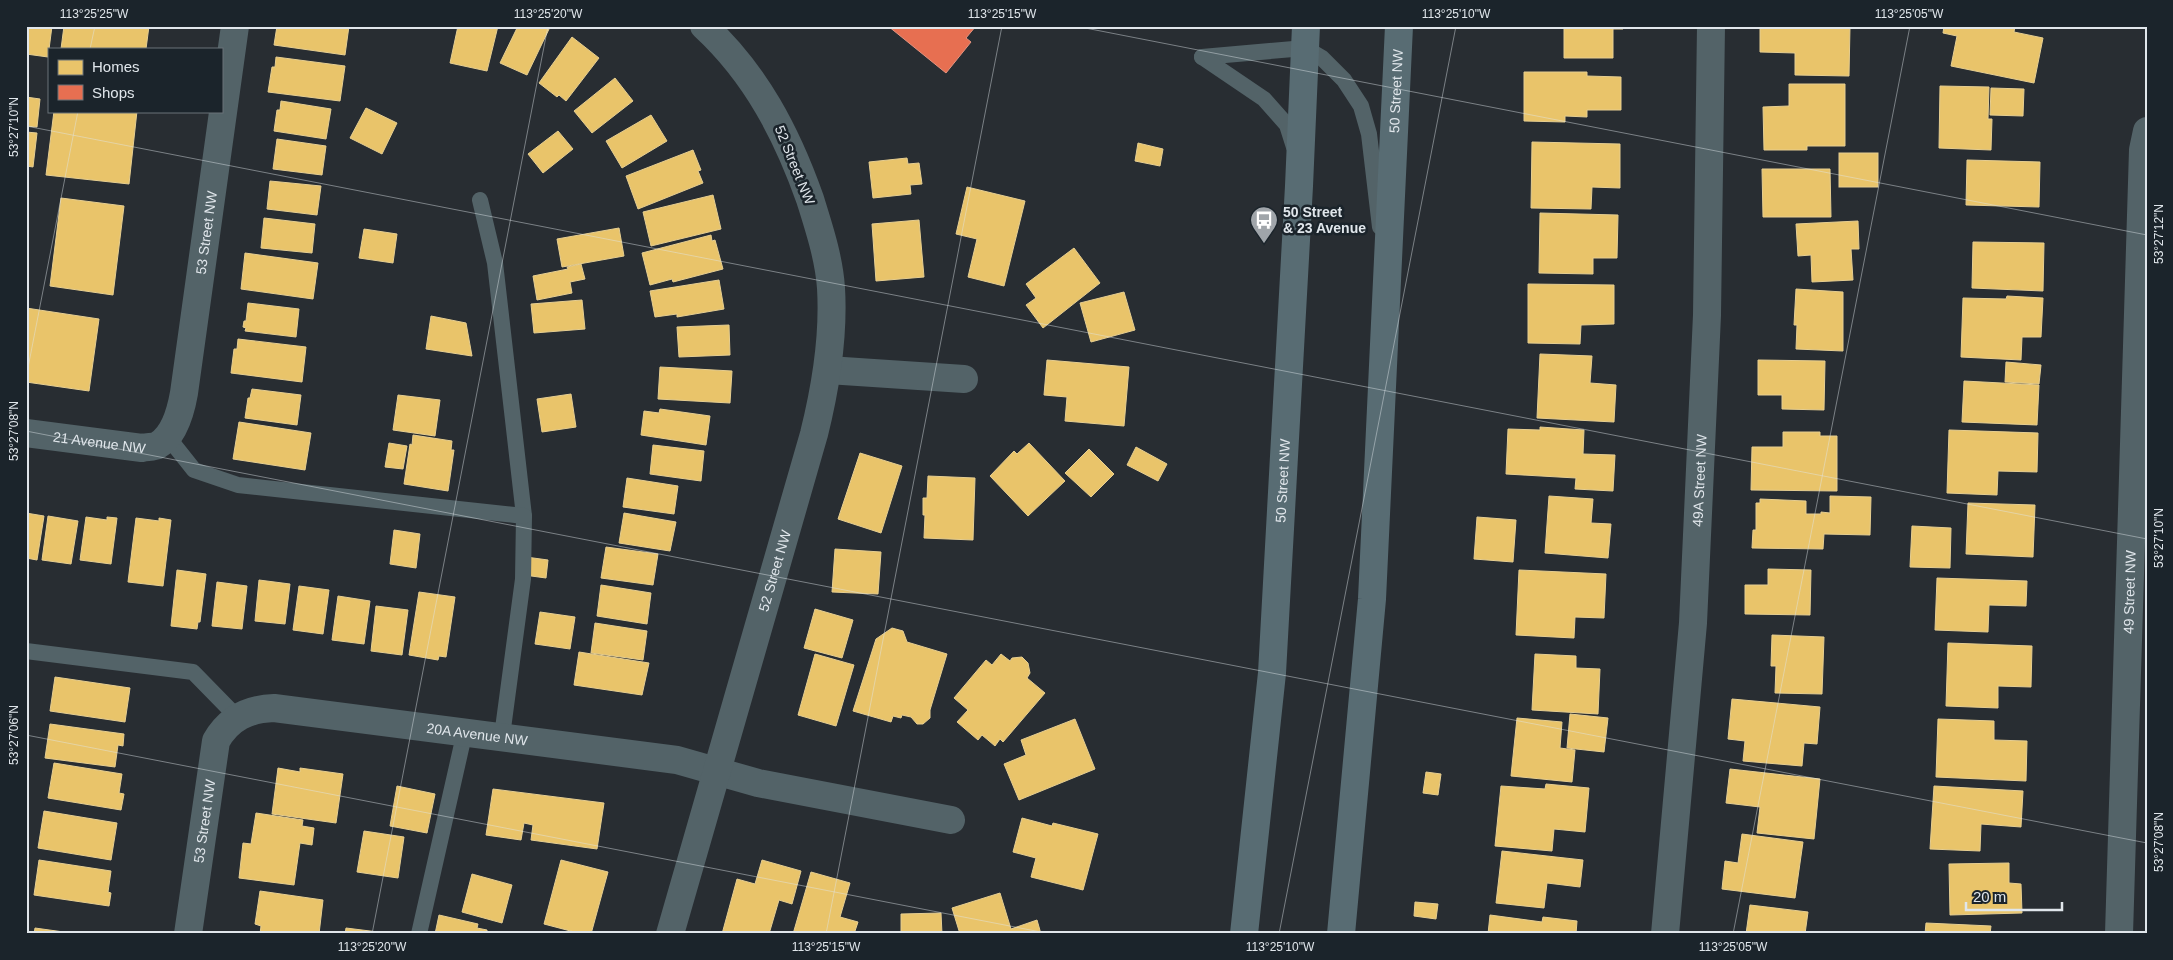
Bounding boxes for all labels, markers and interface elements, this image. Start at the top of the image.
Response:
text: 113°25'25"W [60,7,129,21]
text: 113°25'20"W [514,7,583,21]
text: 113°25'15"W [968,7,1037,21]
text: 113°25'10"W [1422,7,1491,21]
text: 113°25'05"W [1875,7,1944,21]
legend [48,48,222,112]
street label: 50 Street NW [1386,48,1406,133]
text: Homes [92,58,140,75]
text: Shops [92,84,135,101]
text: 53°27'10"N [7,97,21,157]
street label: 52 Street NW [772,123,818,208]
street label: 53 Street NW [193,189,220,275]
place label: 50 Street & 23 Avenue [1283,204,1366,236]
text: 53°27'12"N [2152,204,2166,264]
bus stop icon: 50 Street & 23 Avenue [1249,205,1279,244]
text: 53°27'08"N [7,401,21,461]
street label: 21 Avenue NW [52,429,147,457]
street label: 49A Street NW [1689,433,1710,527]
street label: 50 Street NW [1272,438,1293,523]
text: 53°27'10"N [2152,508,2166,568]
street label: 52 Street NW [755,527,794,613]
street label: 49 Street NW [2120,549,2139,634]
text: 53°27'06"N [7,705,21,765]
street label: 20A Avenue NW [426,720,529,749]
street label: 53 Street NW [190,778,218,864]
text: 53°27'08"N [2152,812,2166,872]
scale bar [1966,880,2062,912]
text: 20 m [1973,888,2006,905]
text: 113°25'20"W [338,940,407,954]
text: 113°25'15"W [792,940,861,954]
text: 113°25'10"W [1246,940,1315,954]
text: 113°25'05"W [1699,940,1768,954]

